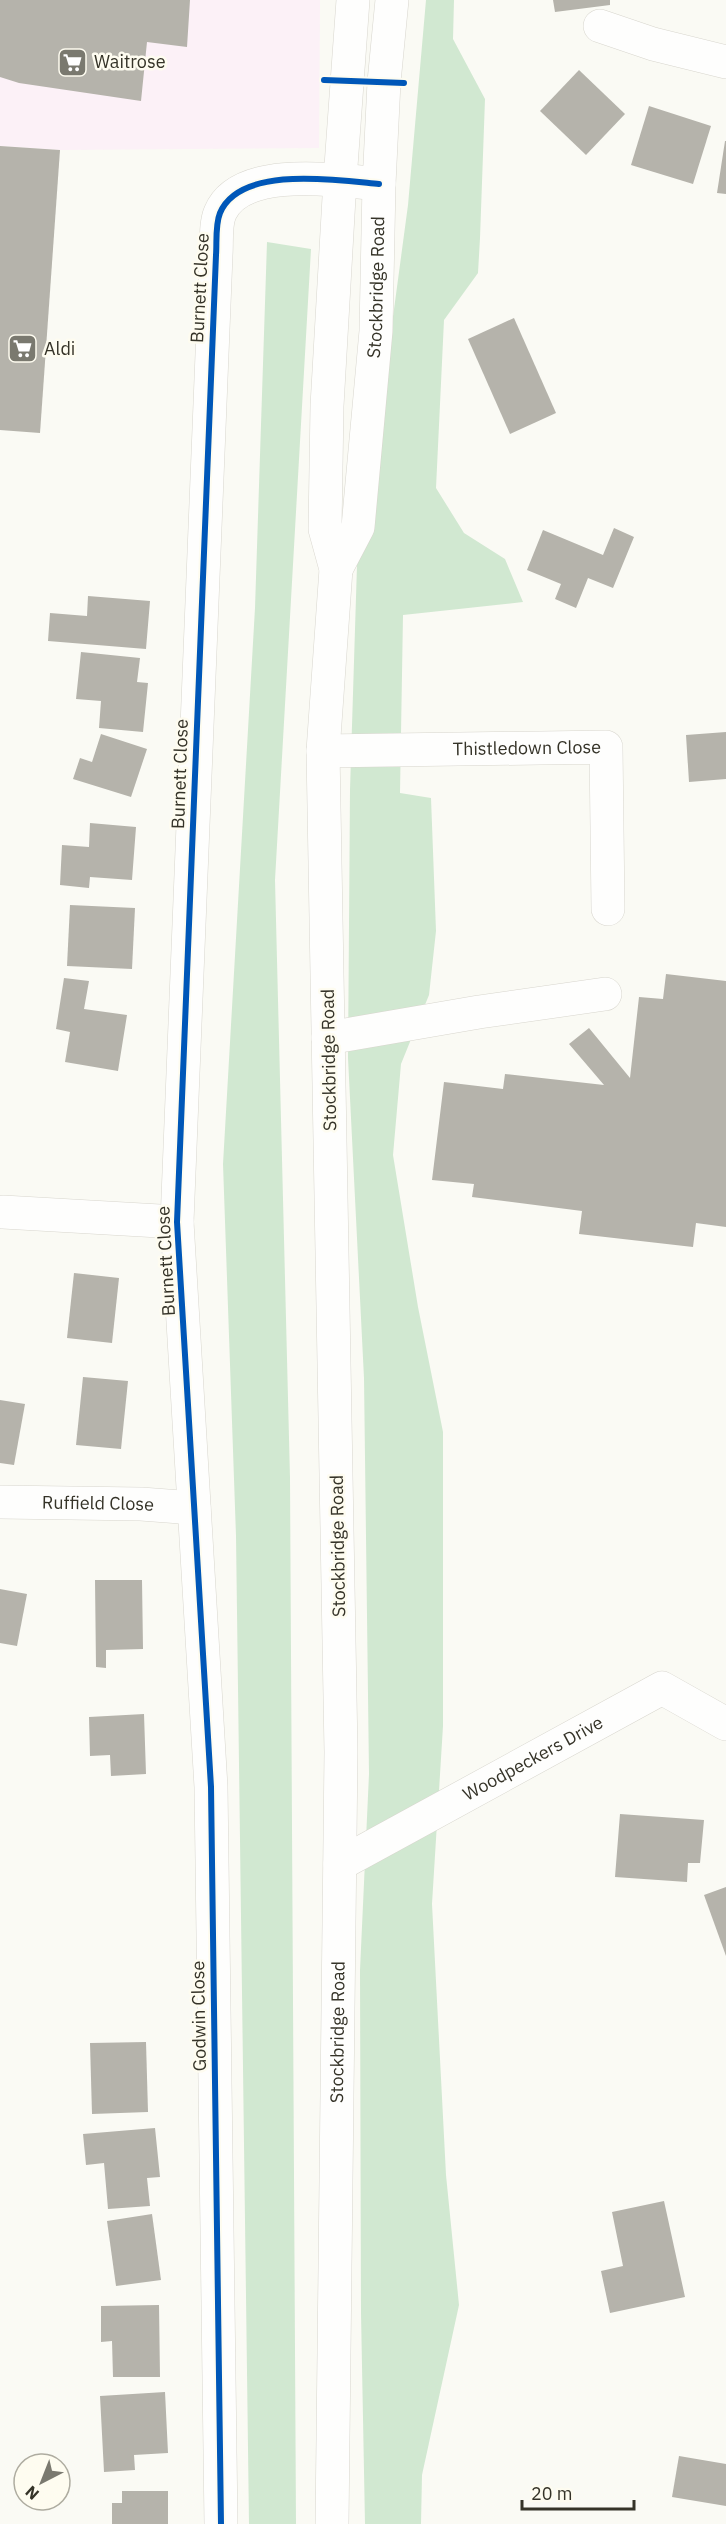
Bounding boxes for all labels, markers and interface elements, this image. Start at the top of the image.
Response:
supermarket icon: Waitrose [57,46,89,78]
place label: Waitrose [94,50,166,73]
street label: Stockbridge Road [362,216,389,359]
street label: Burnett Close [185,232,214,344]
supermarket icon: Aldi [7,333,39,365]
place label: Aldi [44,337,75,360]
street label: Burnett Close [166,718,193,829]
street label: Thistledown Close [453,735,601,760]
street label: Stockbridge Road [316,989,341,1131]
street label: Burnett Close [151,1205,180,1317]
street label: Stockbridge Road [325,1475,350,1617]
street label: Ruffield Close [42,1491,155,1516]
street label: Woodpeckers Drive [459,1710,607,1806]
street label: Godwin Close [186,1960,211,2072]
street label: Stockbridge Road [325,1961,350,2103]
north arrow [12,2452,72,2512]
scale bar [522,2473,634,2511]
text: N [21,2482,43,2504]
text: 20 m [531,2482,573,2505]

